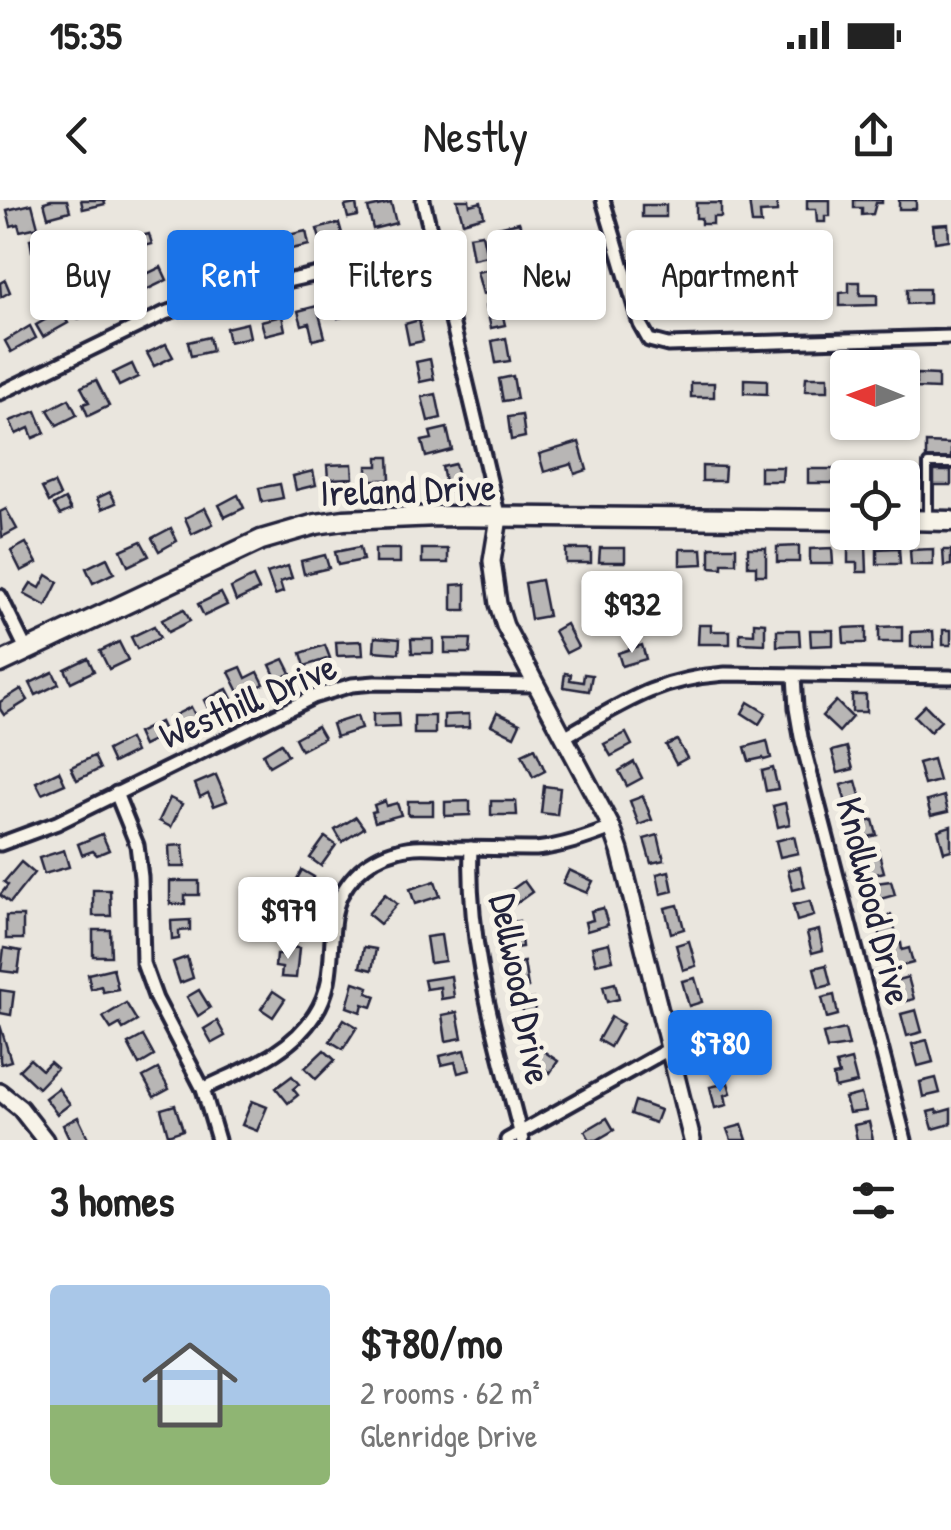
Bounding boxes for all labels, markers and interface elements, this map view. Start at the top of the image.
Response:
text: 15:35 [50,9,122,61]
text: Nestly [423,105,528,166]
icon: back [50,108,105,163]
icon: share [846,108,901,163]
chip: Buy [30,230,147,320]
chip: Rent [167,230,294,320]
chip: Filters [314,230,467,320]
chip: New [487,230,606,320]
chip: Apartment [626,230,833,320]
north arrow [830,350,920,440]
map controls [830,350,920,550]
street label: Ireland Drive [319,460,497,518]
button: locate [830,460,920,550]
pin: $932 [573,571,691,656]
text: $932 [603,582,661,625]
street label: Westhill Drive [151,640,344,761]
street label: Knollwood Drive [824,792,926,1010]
pin: $979 [229,877,347,962]
text: $979 [260,888,316,931]
street label: Dellwood Drive [478,889,566,1088]
pin: $780 [661,1010,779,1095]
text: $780 [690,1021,750,1064]
text: 3 homes [50,1172,175,1229]
icon: filters [846,1173,901,1228]
text: $780/mo [360,1314,502,1371]
icon: home [130,1325,250,1445]
text: 2 rooms · 62 m² [360,1371,540,1414]
text: Glenridge Drive [360,1414,538,1457]

